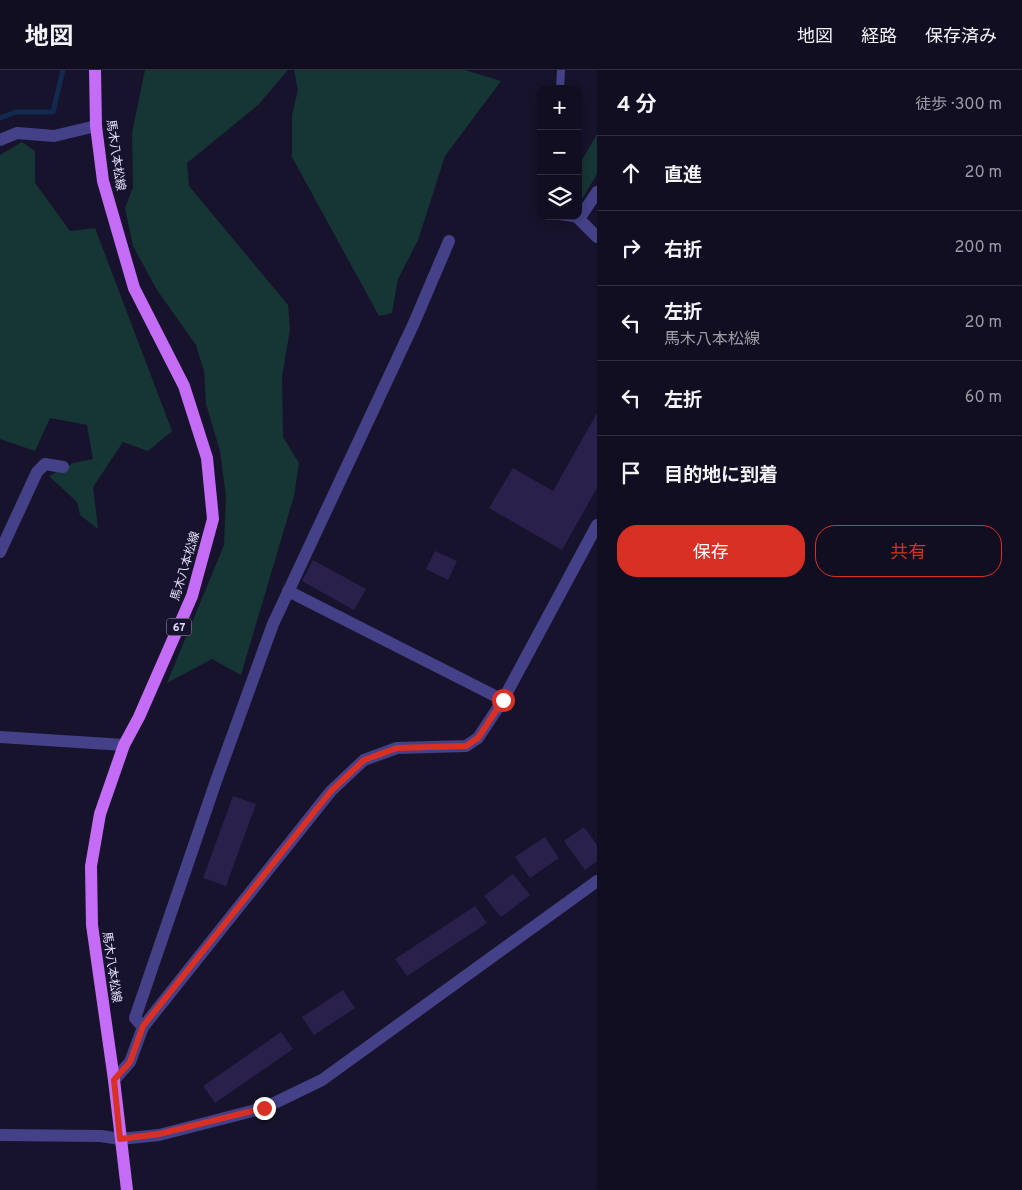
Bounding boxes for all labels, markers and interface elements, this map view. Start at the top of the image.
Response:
text: 地図 [25,23,73,53]
text: 地図 [797,26,833,49]
text: 経路 [861,26,897,49]
text: 保存済み [925,26,997,49]
map controls [537,85,582,220]
button: + [537,85,582,130]
text: 4 分 [617,92,657,119]
text: 徒歩 · 300 m [915,95,1002,115]
street label: 馬木八本松線 [102,118,128,192]
button: − [537,130,582,175]
icon: ahead [617,159,645,187]
text: 20 m [965,163,1002,183]
text: 直進 [664,164,702,188]
button: layers [537,175,582,220]
icon: right [617,234,645,262]
text: 200 m [954,238,1002,258]
text: 右折 [664,239,702,263]
text: 左折 [664,301,702,325]
icon: left [617,309,645,337]
text: 20 m [965,313,1002,333]
text: 馬木八本松線 [664,330,760,350]
icon: left [617,384,645,412]
text: 60 m [965,388,1002,408]
text: 左折 [664,389,702,413]
icon: arrive [617,459,645,487]
text: 目的地に到着 [664,464,778,488]
button: 保存 [617,525,805,577]
button: 共有 [815,525,1002,577]
street label: 馬木八本松線 [168,530,204,603]
road number: 67 [166,618,192,636]
route start [492,689,515,712]
street label: 馬木八本松線 [98,930,124,1004]
route end [253,1097,276,1120]

